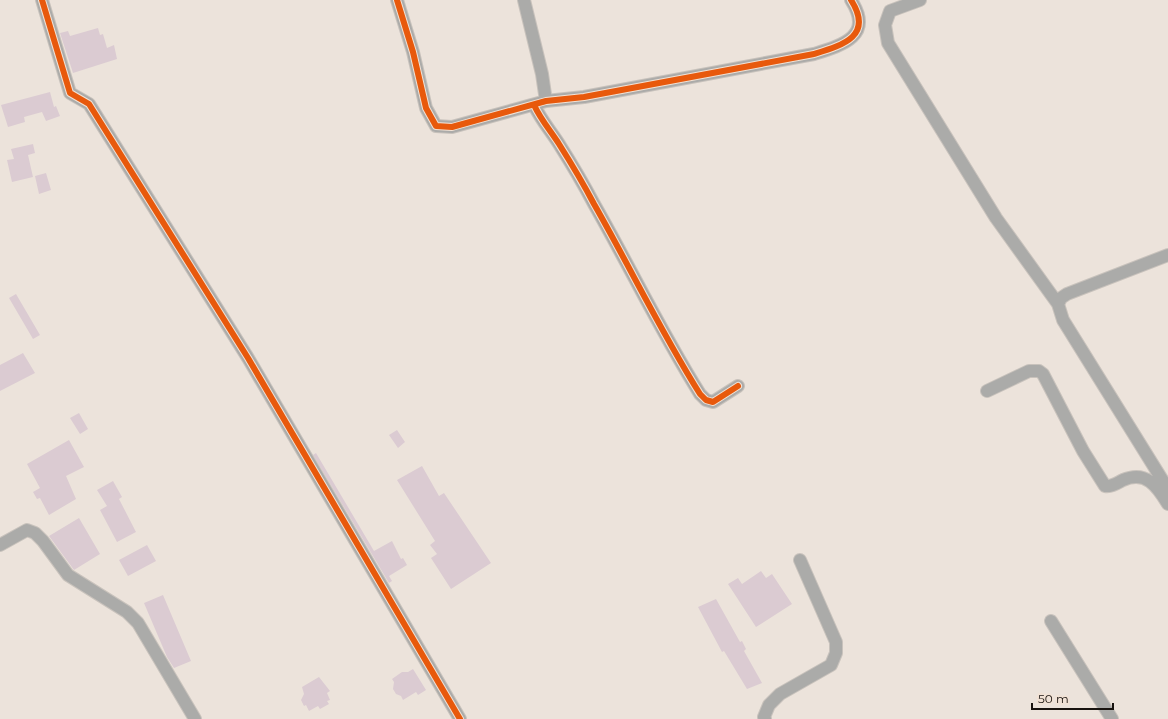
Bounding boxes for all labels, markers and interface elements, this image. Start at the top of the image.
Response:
scale bar [1032,685,1113,711]
text: 50 m [1038,691,1069,706]

